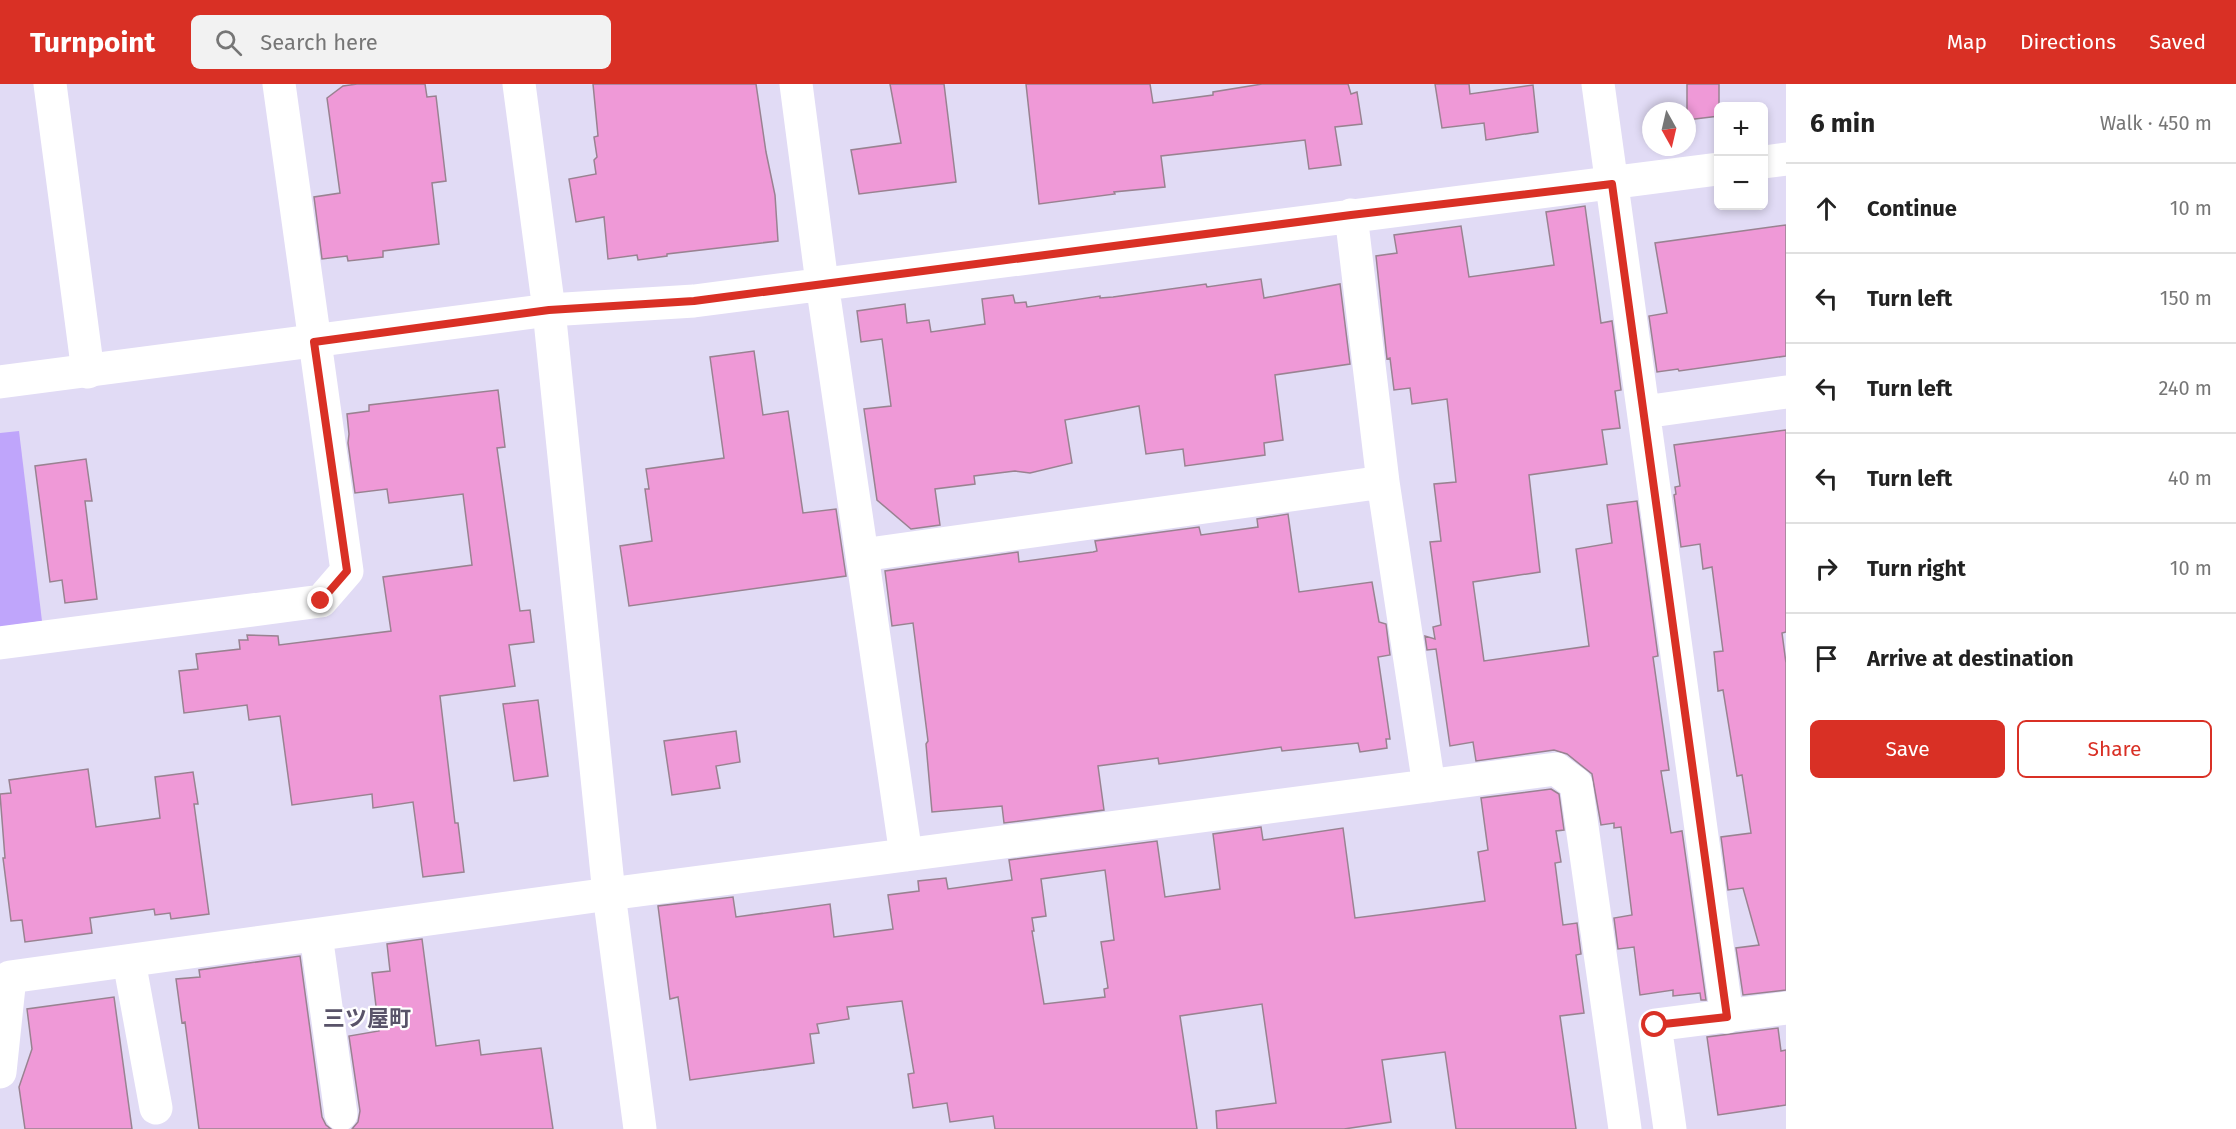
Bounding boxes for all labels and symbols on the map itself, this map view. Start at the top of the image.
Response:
north arrow [1642,102,1696,156]
route end [307,587,333,613]
district label: 三ツ屋町 [323,1005,411,1032]
route start [1641,1011,1667,1037]

